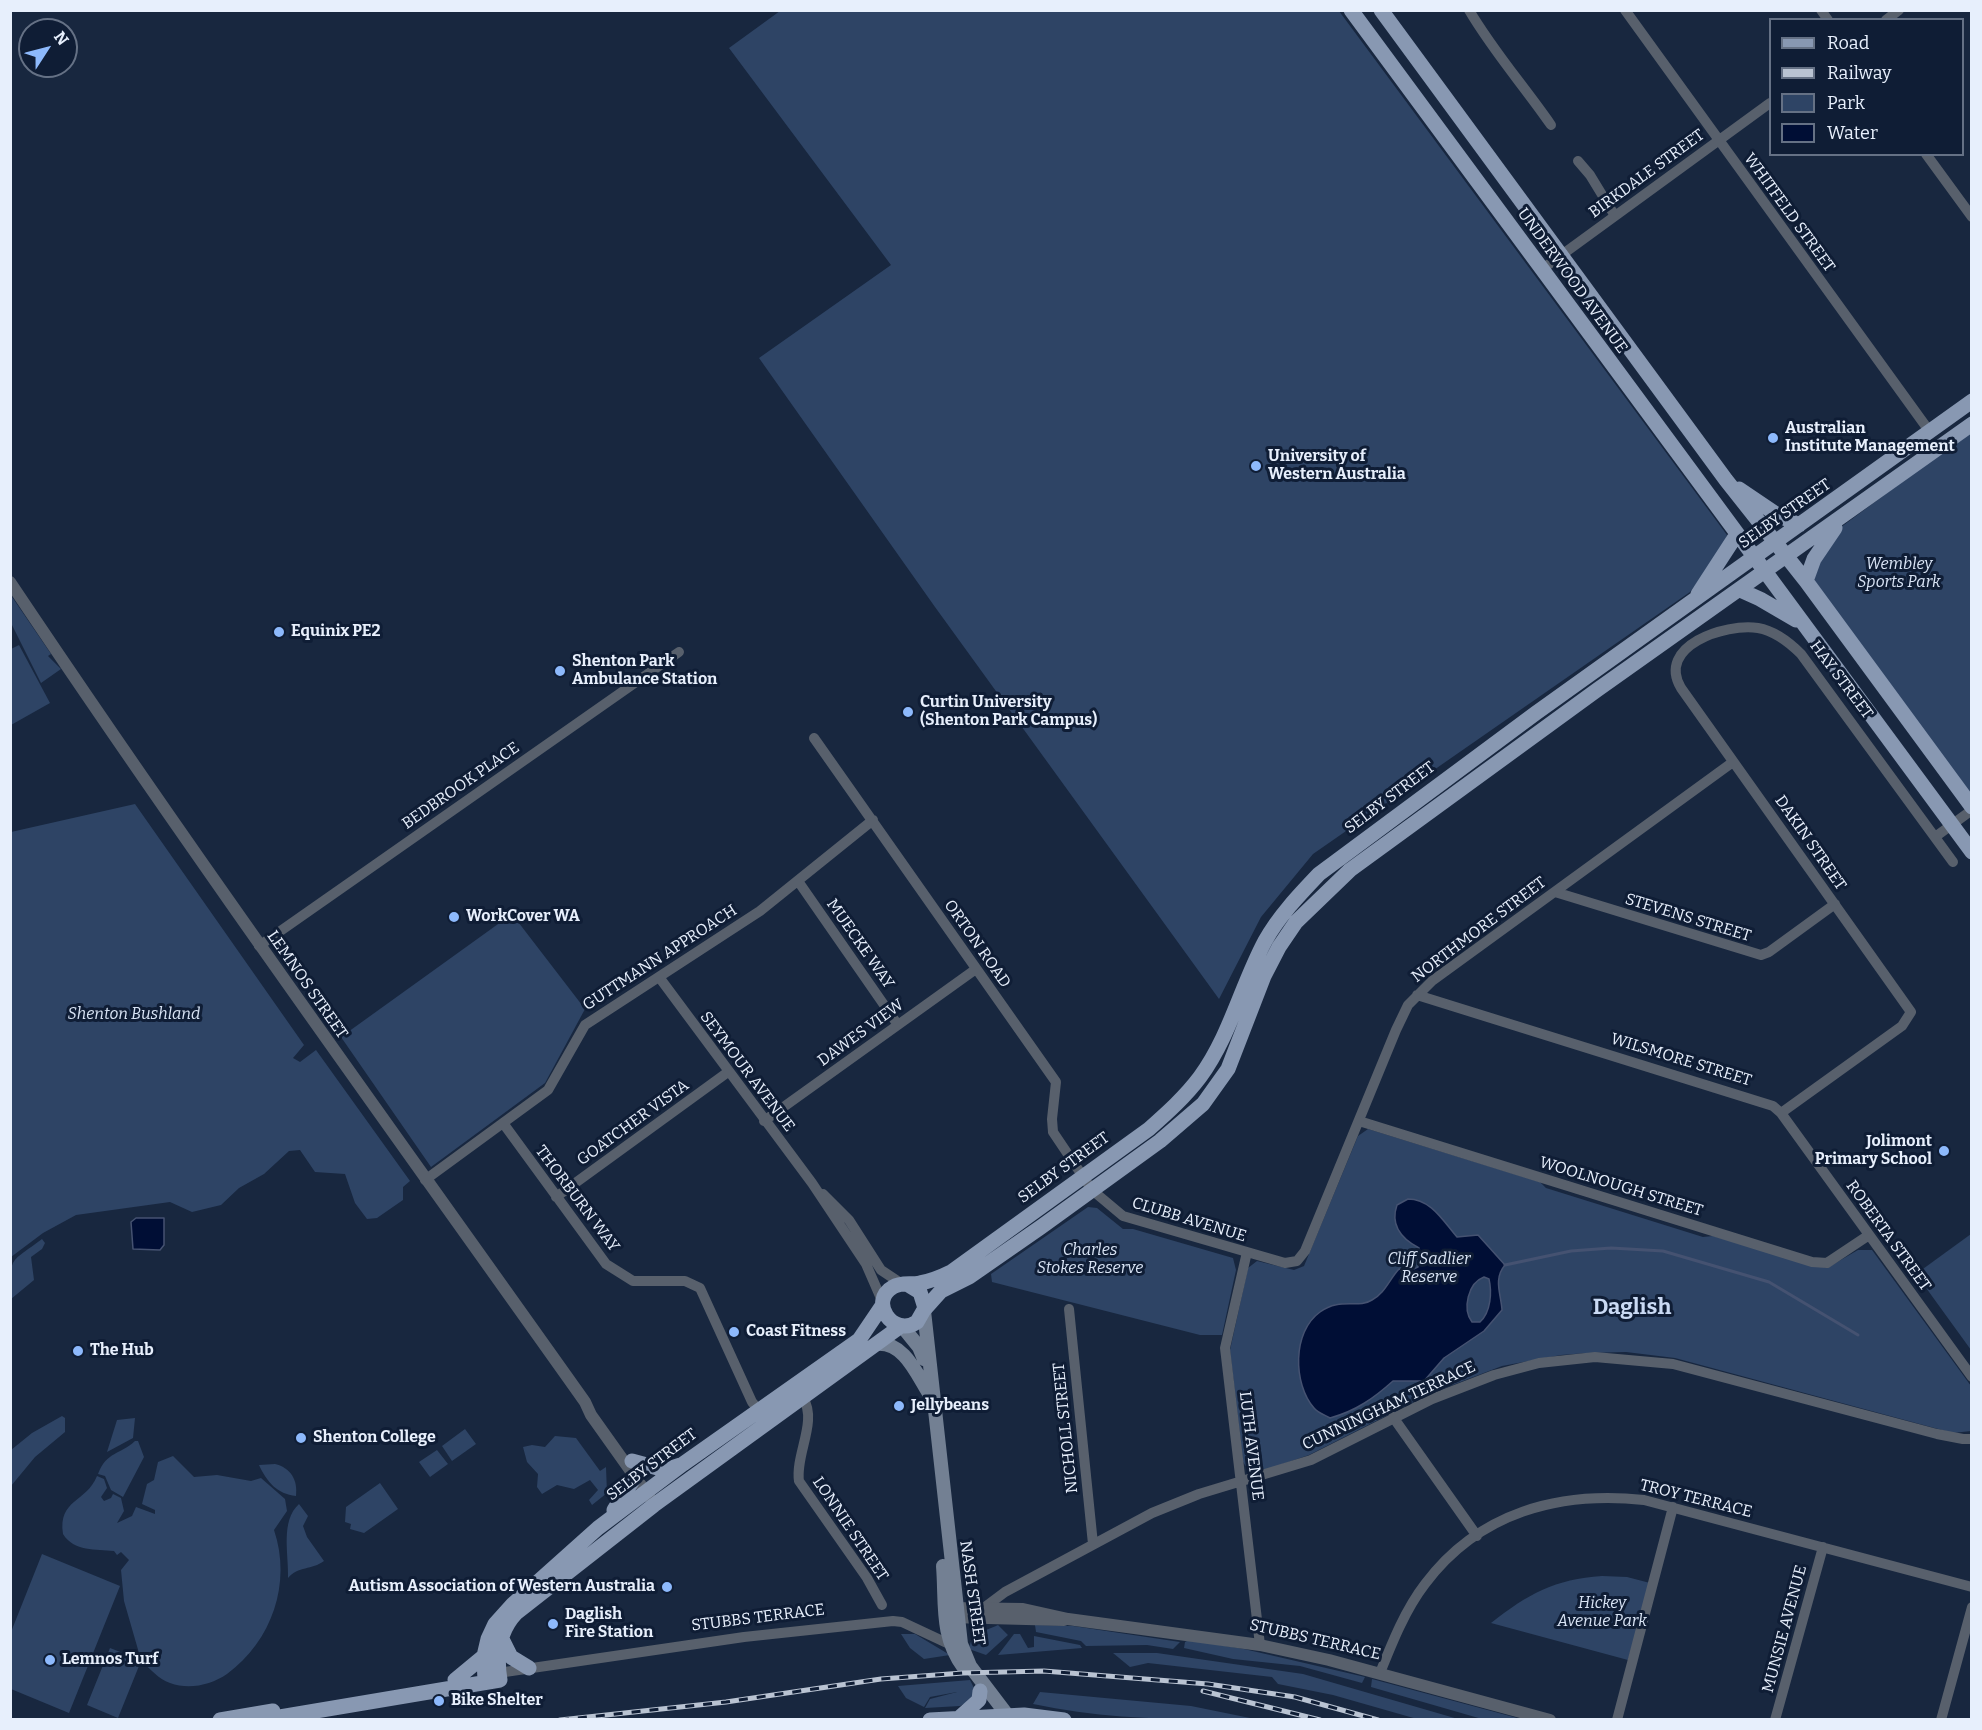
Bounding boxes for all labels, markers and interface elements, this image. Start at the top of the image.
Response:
north arrow [18,18,78,78]
legend [1769,18,1964,156]
text: N [50,28,73,49]
text: Road [1827,32,1869,54]
text: Railway [1827,62,1891,84]
text: Park [1827,92,1865,114]
text: Water [1827,122,1878,144]
street label: BIRKDALE STREET [1586,126,1708,222]
street label: WHITFELD STREET [1739,150,1839,276]
street label: UNDERWOOD AVENUE [1513,205,1631,357]
place label: Australian Institute Management [1785,419,1955,457]
marker: Australian Institute Management [1766,431,1780,445]
place label: University of Western Australia [1268,447,1406,485]
marker: University of Western Australia [1249,459,1263,473]
street label: SELBY STREET [1735,475,1835,553]
park label: Wembley Sports Park [1857,555,1941,593]
place label: Equinix PE2 [291,622,381,642]
marker: Equinix PE2 [272,625,286,639]
street label: HAY STREET [1805,637,1877,723]
place label: Shenton Park Ambulance Station [572,652,717,690]
marker: Shenton Park Ambulance Station [553,664,567,678]
place label: Curtin University (Shenton Park Campus) [920,693,1097,731]
marker: Curtin University (Shenton Park Campus) [901,705,915,719]
street label: BEDBROOK PLACE [399,738,523,834]
street label: SELBY STREET [1341,758,1439,838]
street label: DAKIN STREET [1770,792,1850,894]
street label: NORTHMORE STREET [1408,873,1550,987]
street label: STEVENS STREET [1623,890,1753,946]
street label: MUECKE WAY [822,895,898,993]
street label: ORTON ROAD [940,896,1014,992]
street label: GUTTMANN APPROACH [579,901,741,1015]
place label: WorkCover WA [466,907,580,927]
marker: WorkCover WA [447,910,461,924]
street label: LEMNOS STREET [263,927,351,1043]
street label: DAWES VIEW [814,995,908,1071]
park label: Shenton Bushland [68,1005,200,1025]
street label: SEYMOUR AVENUE [696,1008,798,1136]
street label: WILSMORE STREET [1608,1029,1754,1091]
street label: GOATCHER VISTA [573,1076,693,1170]
street label: SELBY STREET [1015,1128,1113,1208]
place label: Jolimont Primary School [1815,1132,1932,1170]
street label: THORBURN WAY [531,1142,623,1256]
marker: Jolimont Primary School [1937,1144,1951,1158]
street label: WOOLNOUGH STREET [1537,1153,1705,1221]
street label: ROBERTA STREET [1841,1177,1935,1295]
street label: CLUBB AVENUE [1129,1193,1249,1247]
park label: Charles Stokes Reserve [1037,1241,1143,1279]
park label: Cliff Sadlier Reserve [1388,1250,1470,1288]
district label: Daglish [1593,1295,1671,1321]
place label: Coast Fitness [746,1322,846,1342]
marker: Coast Fitness [727,1325,741,1339]
place label: The Hub [90,1341,154,1361]
marker: The Hub [71,1344,85,1358]
street label: CUNNINGHAM TERRACE [1299,1357,1479,1455]
street label: NICHOLL STREET [1050,1362,1082,1494]
street label: LUTH AVENUE [1235,1390,1267,1502]
place label: Jellybeans [911,1396,989,1416]
marker: Jellybeans [892,1399,906,1413]
street label: SELBY STREET [603,1425,701,1505]
place label: Shenton College [313,1428,436,1448]
marker: Shenton College [294,1431,308,1445]
street label: LONNIE STREET [808,1473,892,1585]
street label: TROY TERRACE [1638,1476,1754,1522]
street label: NASH STREET [955,1539,989,1647]
street label: MUNSIE AVENUE [1759,1563,1811,1695]
place label: Autism Association of Western Australia [349,1577,655,1597]
marker: Autism Association of Western Australia [660,1580,674,1594]
park label: Hickey Avenue Park [1557,1594,1647,1632]
street label: STUBBS TERRACE [690,1600,826,1636]
place label: Daglish Fire Station [565,1605,653,1643]
street label: STUBBS TERRACE [1248,1616,1382,1664]
marker: Daglish Fire Station [546,1617,560,1631]
place label: Lemnos Turf [62,1650,158,1670]
marker: Lemnos Turf [43,1653,57,1667]
place label: Bike Shelter [451,1691,543,1711]
marker: Bike Shelter [432,1694,446,1708]

